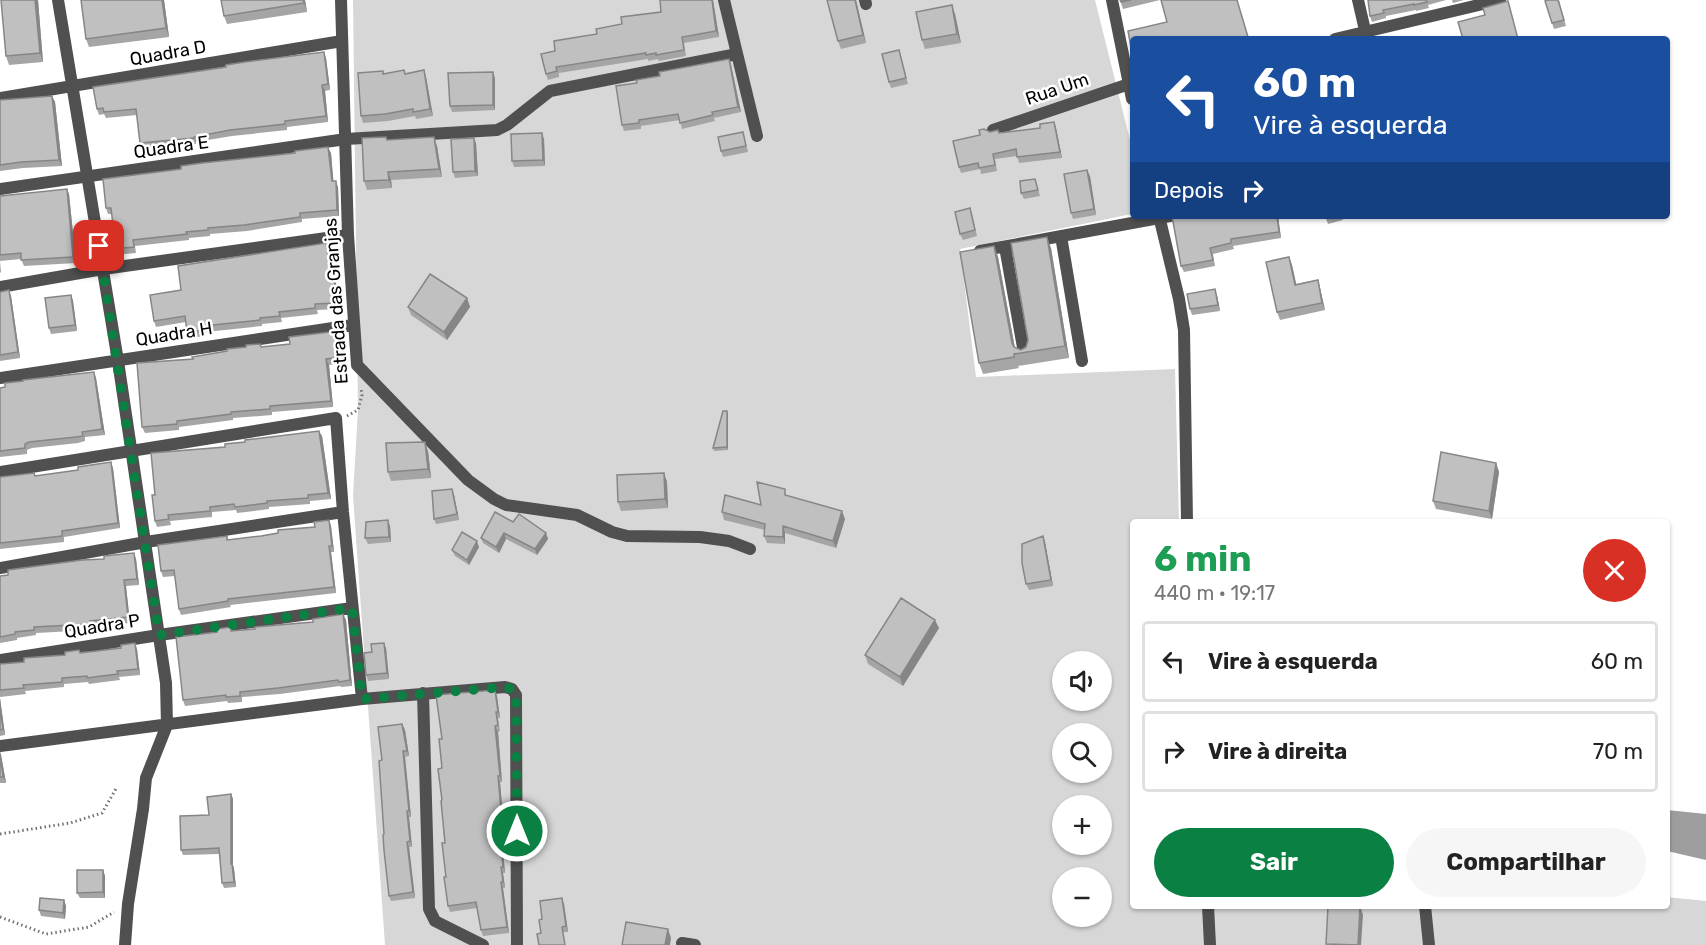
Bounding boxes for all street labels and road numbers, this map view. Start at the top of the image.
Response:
street label: Quadra D [128,35,208,71]
street label: Rua Um [1022,68,1092,110]
street label: Quadra E [132,131,210,163]
street label: Estrada das Granjas [319,217,353,385]
street label: Quadra H [134,317,214,351]
street label: Quadra P [63,609,141,643]

